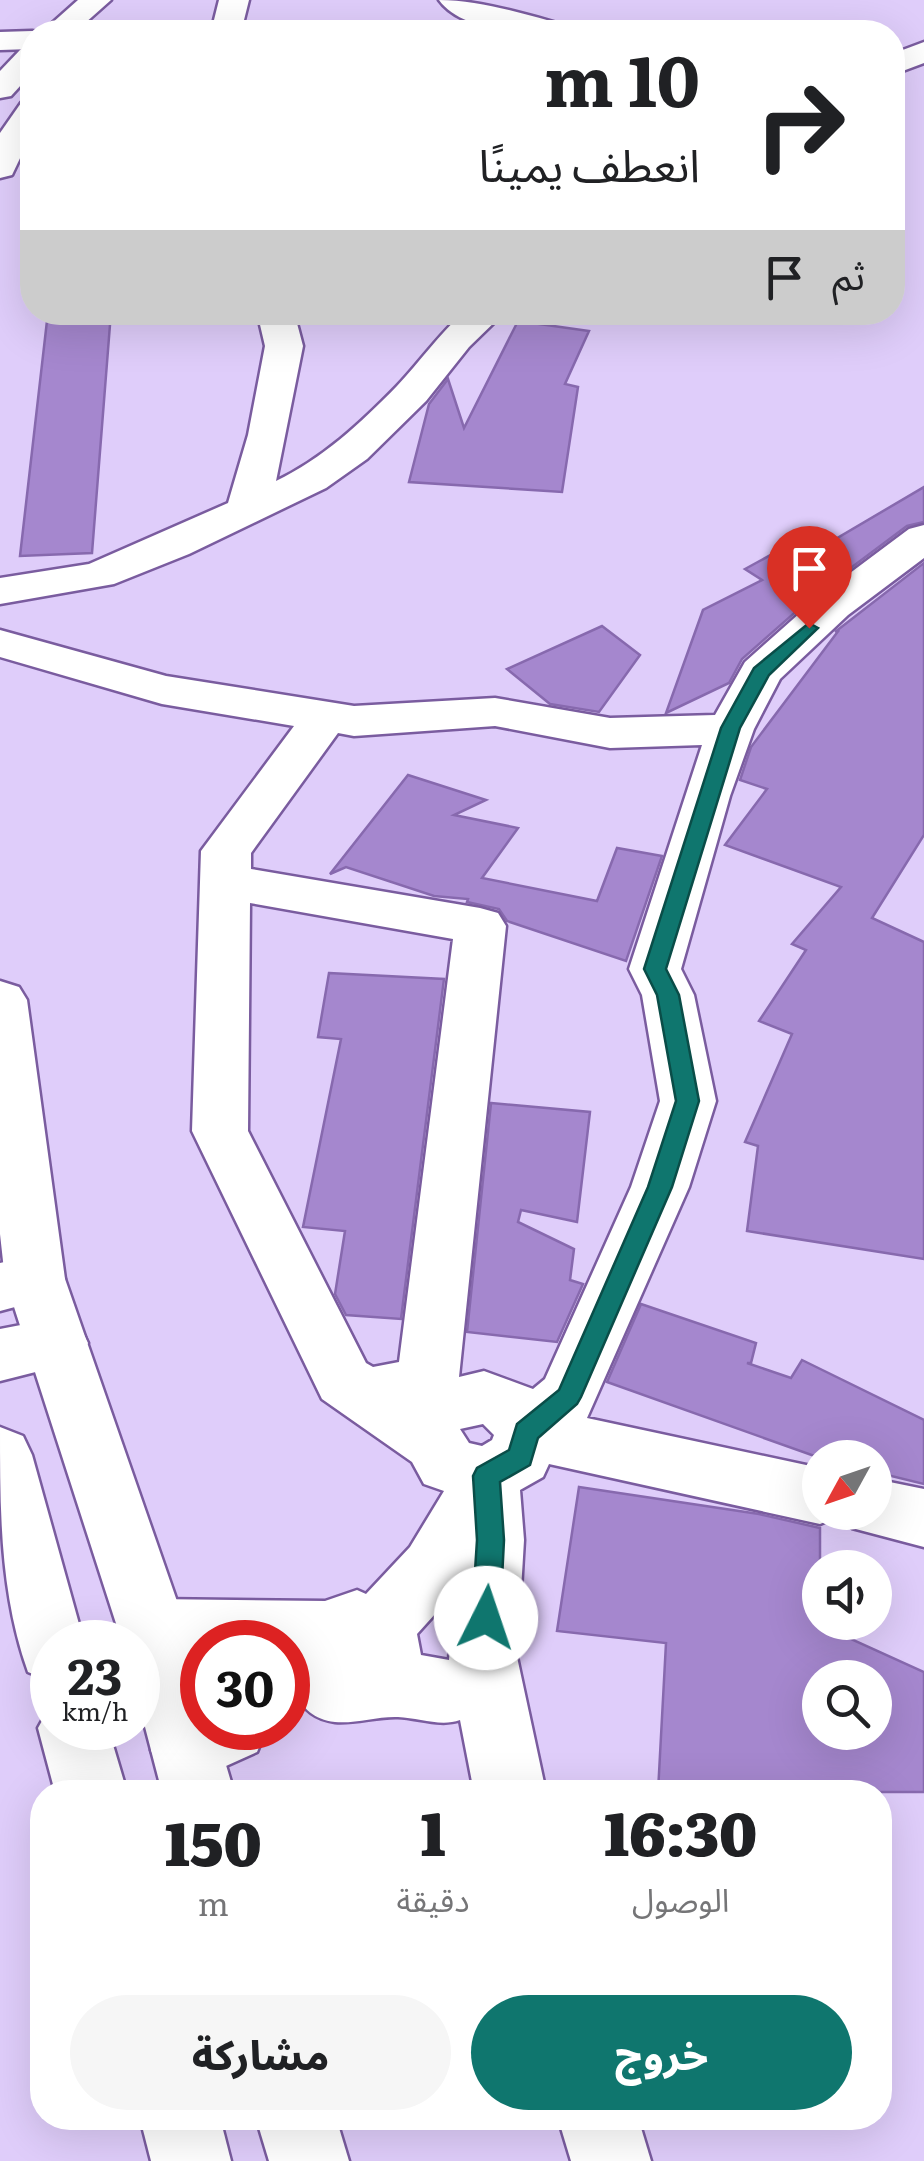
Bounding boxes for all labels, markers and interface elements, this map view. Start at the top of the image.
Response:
text: 10 m [544,25,700,129]
icon: right [735,60,865,190]
text: انعطف يمينًا [479,129,700,196]
text: ثم [832,245,865,302]
icon: arrive [757,250,812,305]
pin [767,526,852,629]
icon: arrive [782,541,837,596]
north arrow [802,1440,892,1530]
map controls [802,1440,892,1750]
button: sound [802,1550,892,1640]
position arrow [434,1566,538,1670]
speed limit sign: 30 [180,1620,310,1750]
text: 23 [68,1636,122,1710]
button: search [802,1660,892,1750]
text: km/h [62,1692,128,1729]
text: 1 [420,1785,446,1874]
text: 16:30 [604,1785,757,1874]
text: 150 [165,1795,262,1884]
text: دقيقة [397,1874,469,1922]
text: الوصول [632,1874,729,1922]
text: m [198,1878,229,1926]
button: مشاركة [70,1995,451,2110]
button: خروج [471,1995,852,2110]

